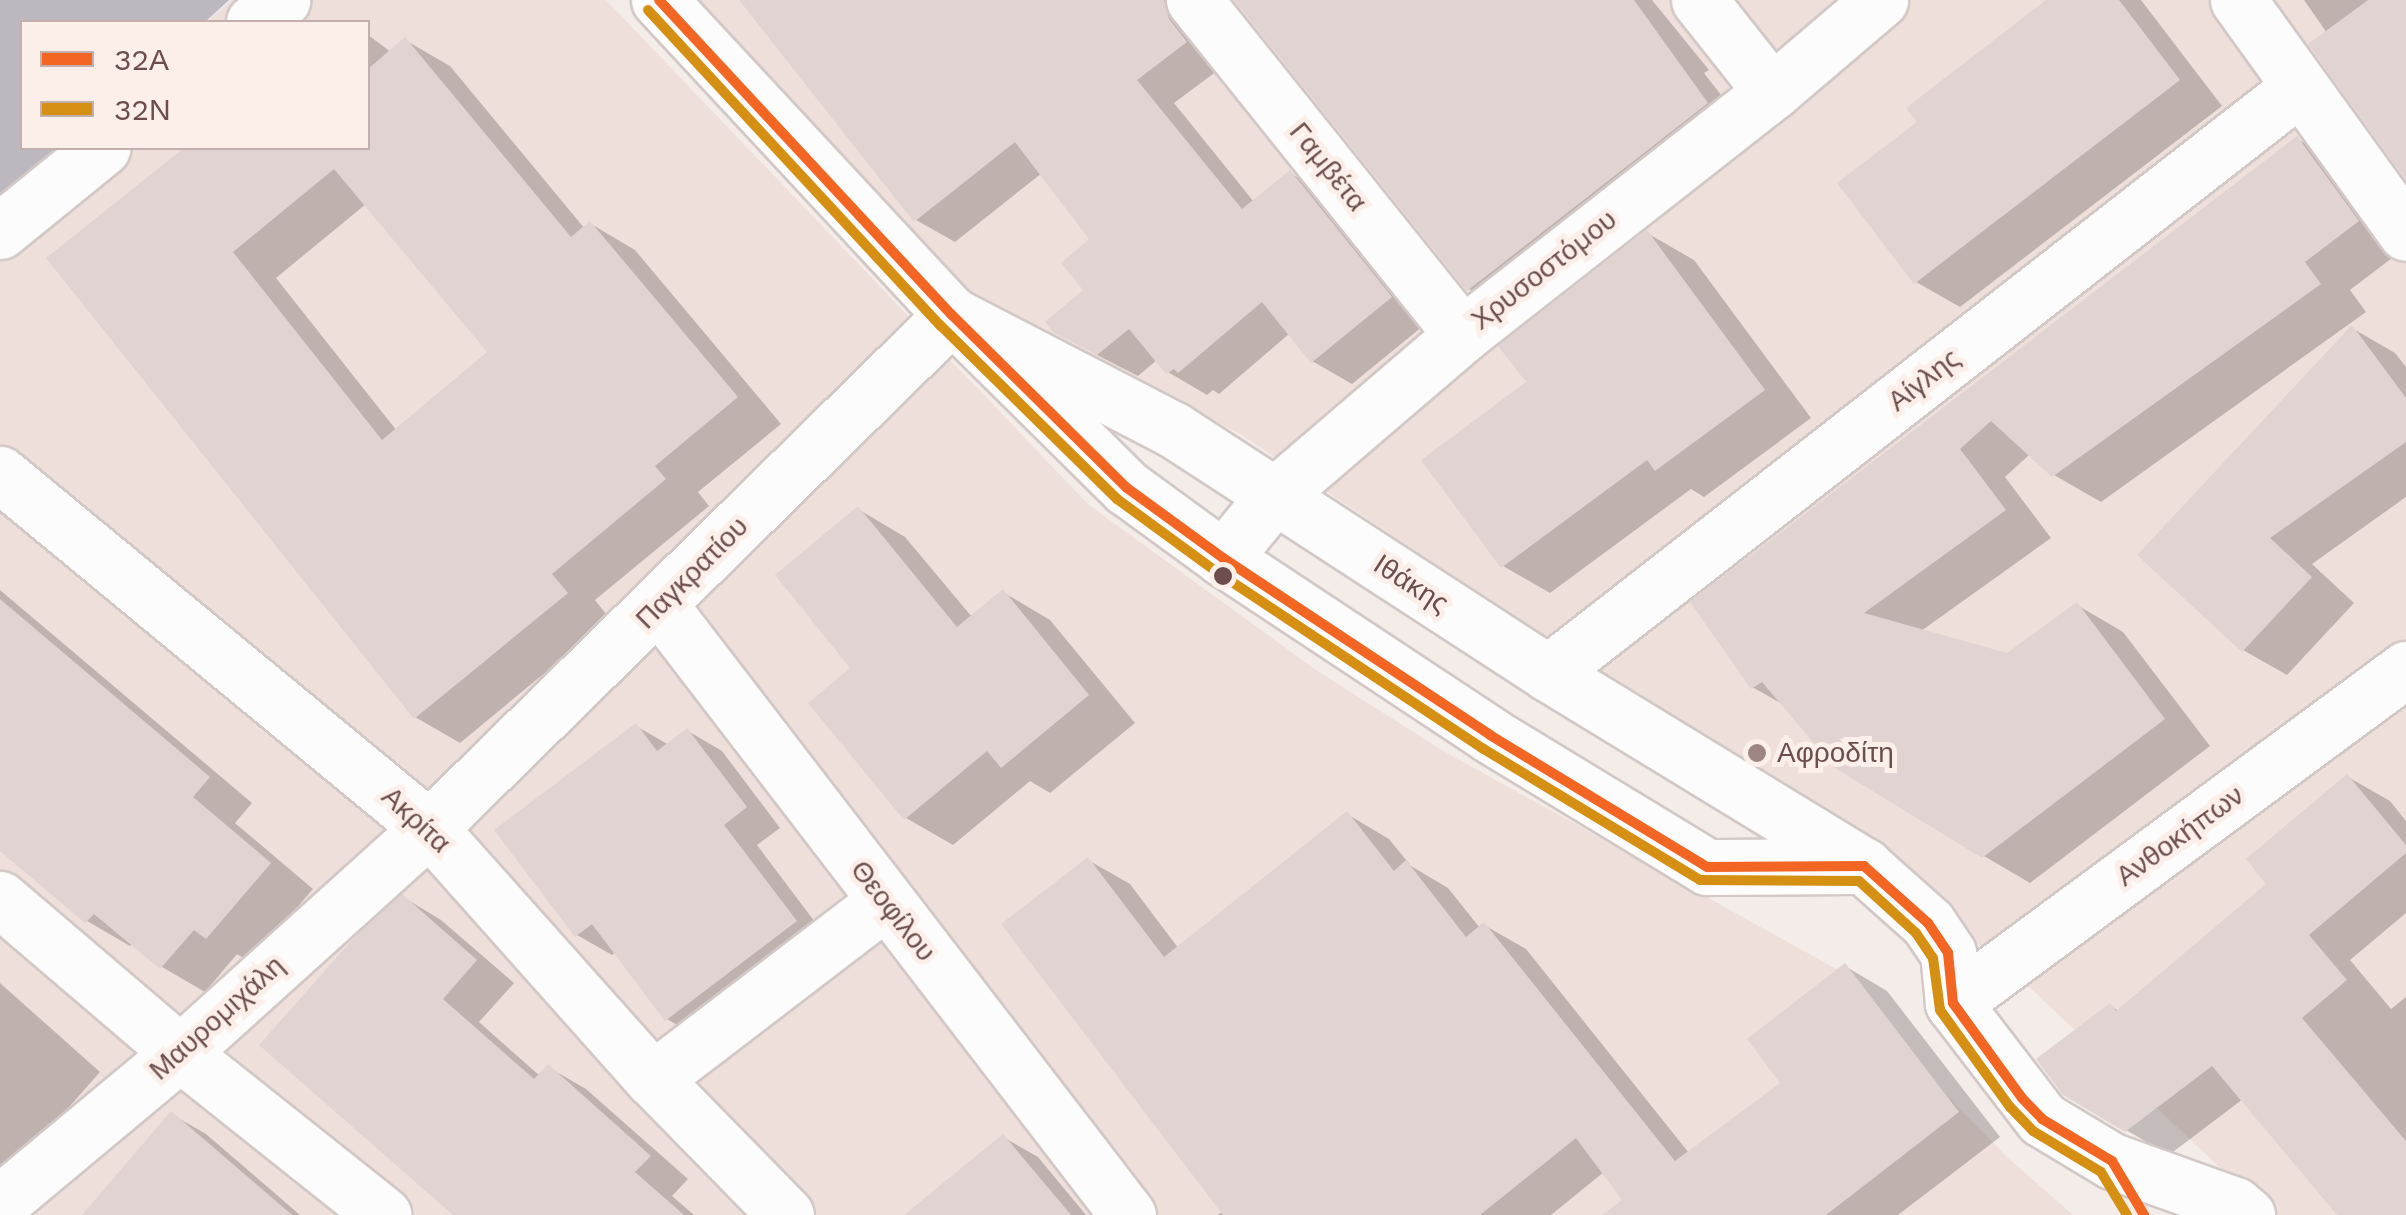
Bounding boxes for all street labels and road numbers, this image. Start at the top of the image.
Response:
street label: Γαμβέτα [1282,116,1374,218]
street label: Χρυσοστόμου [1465,203,1623,337]
street label: Αίγλης [1881,342,1967,418]
street label: Παγκρατίου [629,510,755,636]
street label: Ιθάκης [1367,547,1455,621]
street label: Ανθοκήπων [2110,779,2250,893]
street label: Ακρίτα [375,780,457,860]
street label: Θεοφίλου [843,854,943,968]
street label: Μαυρομιχάλη [143,949,291,1087]

